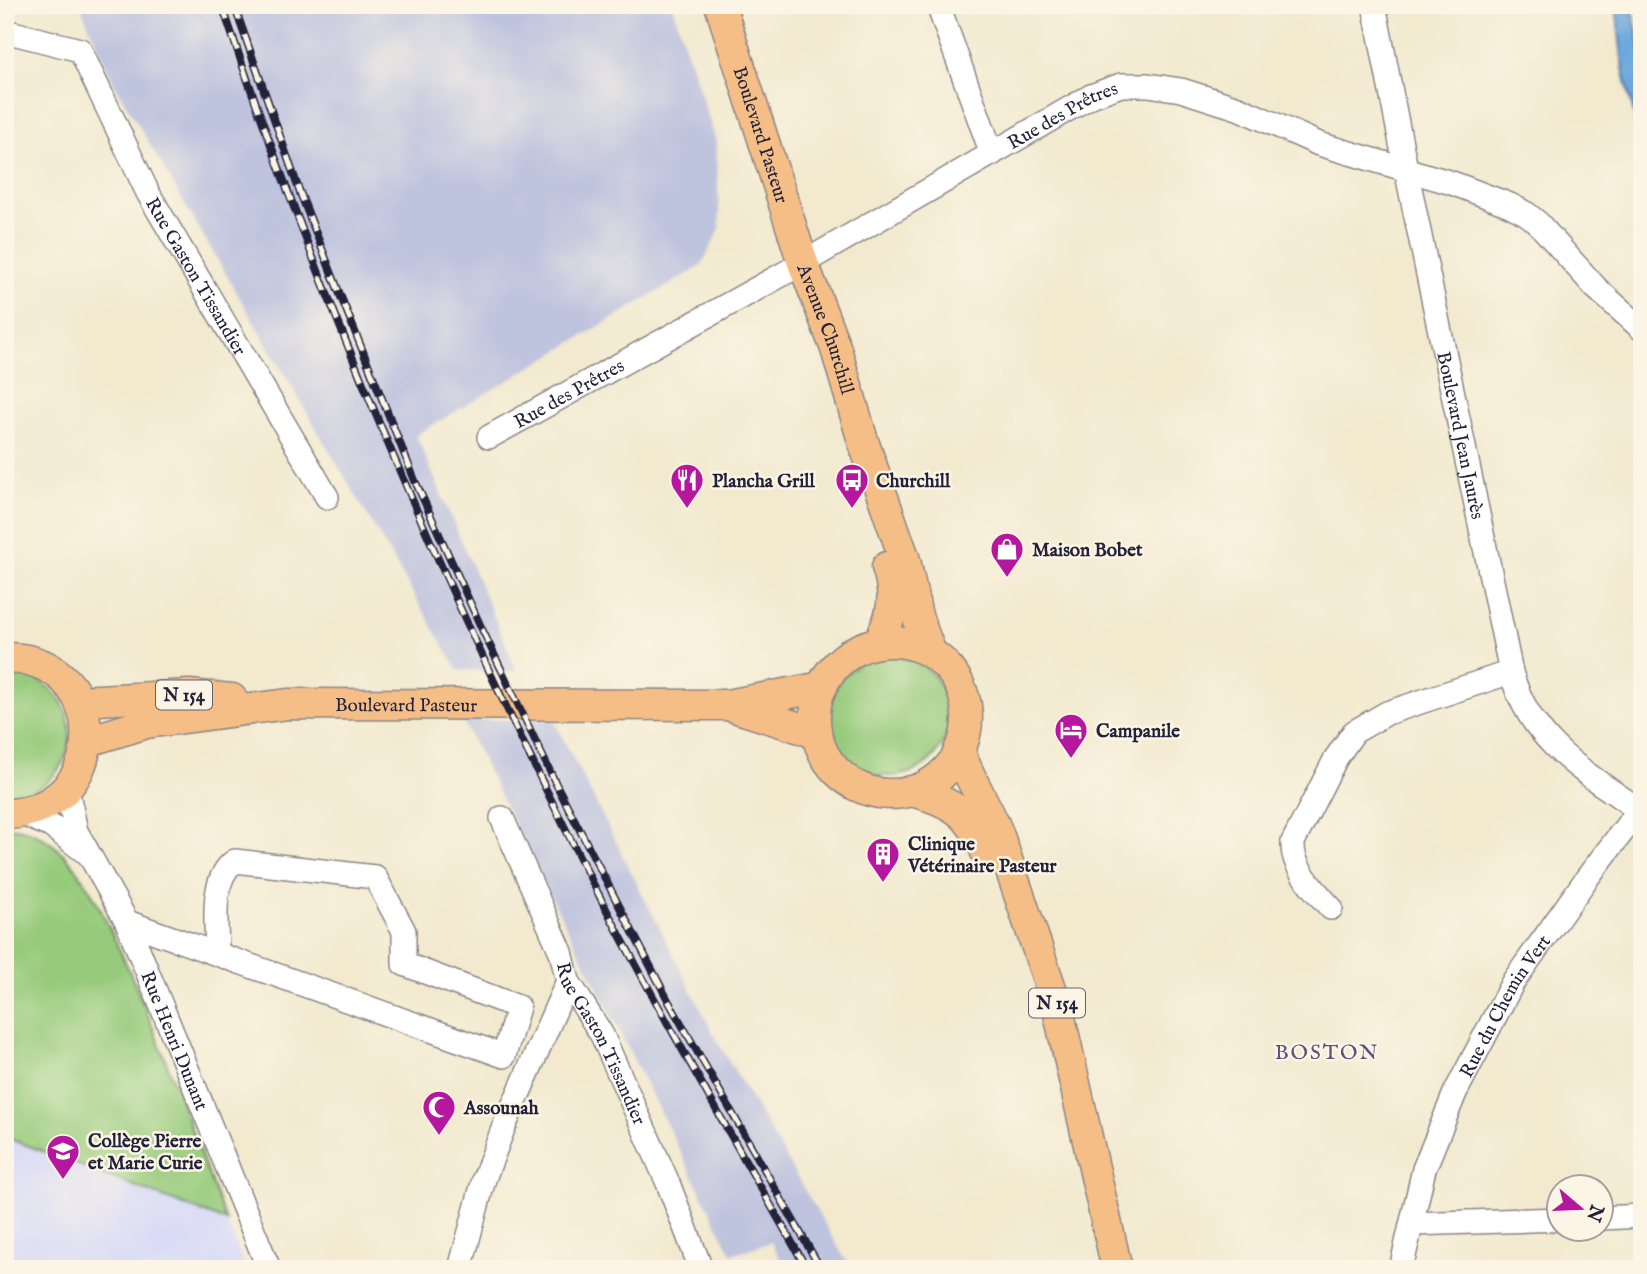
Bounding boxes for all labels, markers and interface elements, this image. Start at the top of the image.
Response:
street label: Boulevard Pasteur [727,64,793,206]
street label: Rue des Prêtres [1004,77,1121,156]
street label: Rue Gaston Tissandier [139,194,251,360]
street label: Avenue Churchill [790,260,859,398]
street label: Boulevard Jean Jaurès [1430,350,1489,522]
street label: Rue des Prêtres [510,354,629,435]
restaurant icon: Plancha Grill [668,461,706,510]
bus stop icon: Churchill [833,461,871,510]
place label: Plancha Grill [712,470,816,494]
place label: Churchill [876,470,951,494]
shop icon: Maison Bobet [988,530,1026,579]
place label: Maison Bobet [1032,539,1143,563]
road number: N 154 [156,680,212,710]
street label: Boulevard Pasteur [335,694,477,718]
hotel icon: Campanile [1052,711,1090,760]
place label: Campanile [1096,720,1180,744]
place label: Clinique Vétérinaire Pasteur [907,833,1058,879]
building icon: Clinique Vétérinaire Pasteur [864,835,902,884]
street label: Rue du Chemin Vert [1455,930,1557,1082]
street label: Rue Gaston Tissandier [550,960,651,1129]
street label: Rue Henri Dunant [134,968,213,1115]
road number: N 154 [1029,988,1085,1018]
district label: BOSTON [1275,1040,1379,1067]
mosque icon: Assounah [420,1088,458,1137]
place label: Assounah [463,1097,540,1121]
place label: Collège Pierre et Marie Curie [88,1130,203,1176]
school or university icon: Collège Pierre et Marie Curie [44,1132,82,1181]
north arrow [1546,1172,1616,1242]
text: N [1580,1200,1609,1225]

